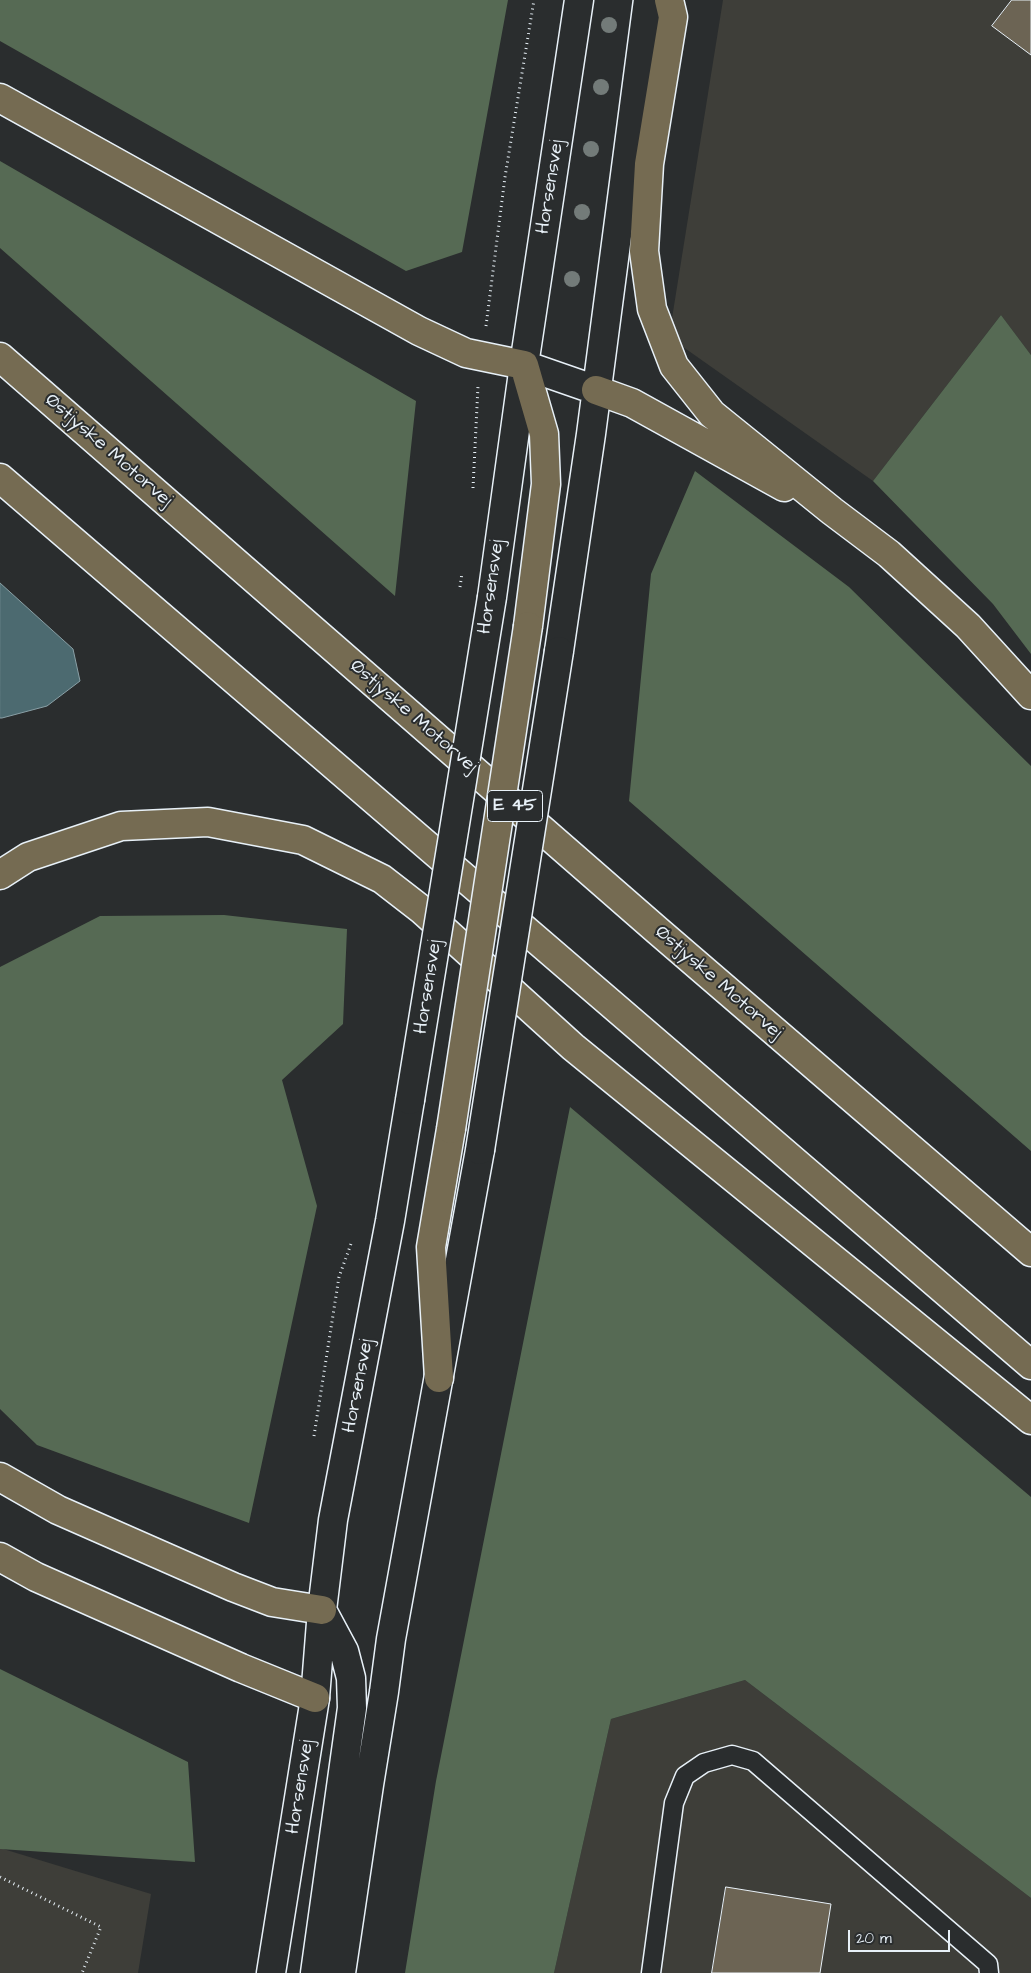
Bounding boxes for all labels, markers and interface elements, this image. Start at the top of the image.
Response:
street label: Horsensvej [532,138,570,236]
street label: Østjyske Motorvej [40,389,176,513]
street label: Horsensvej [474,538,510,636]
street label: Østjyske Motorvej [345,655,481,779]
road number: E 45 [488,790,542,821]
street label: Østjyske Motorvej [650,921,786,1045]
street label: Horsensvej [410,938,448,1036]
street label: Horsensvej [339,1337,379,1435]
street label: Horsensvej [282,1738,320,1836]
scale bar [851,1920,954,1952]
text: 20 m [856,1928,892,1949]

